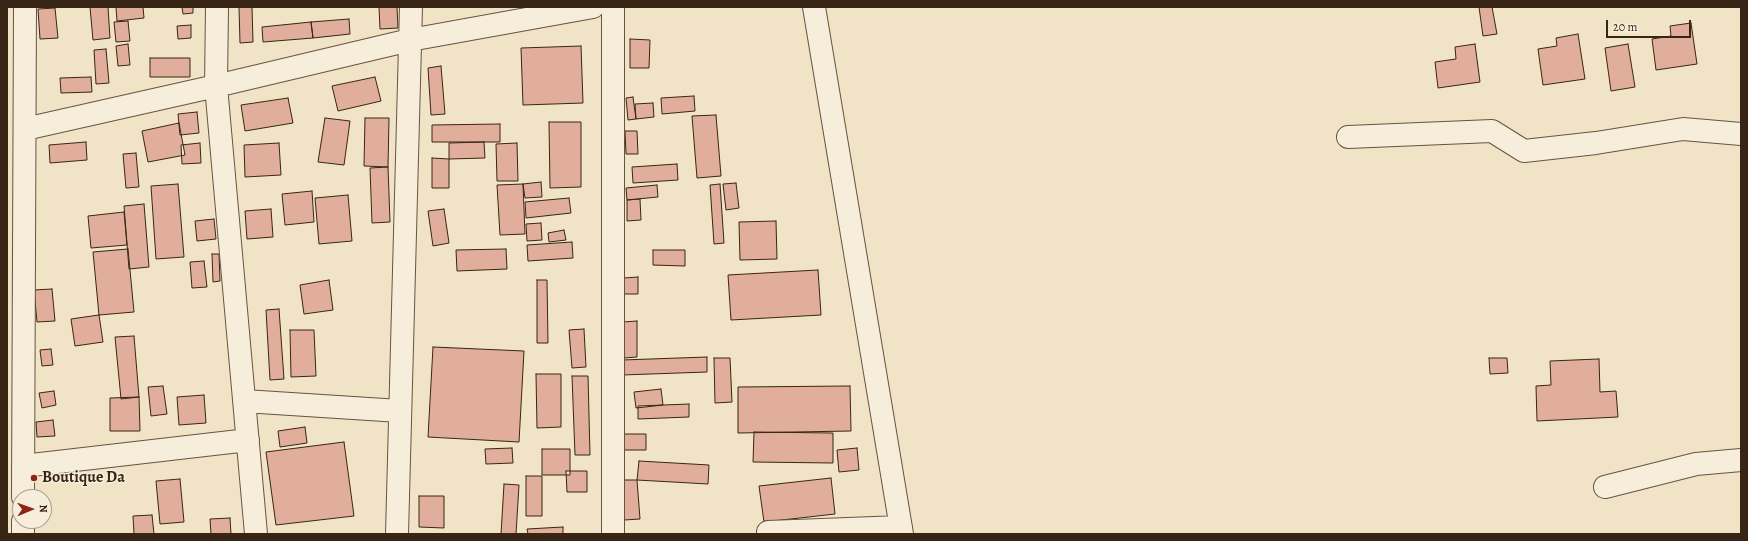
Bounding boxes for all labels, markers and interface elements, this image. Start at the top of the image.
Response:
scale bar [1608,12,1693,38]
text: 20 m [1613,19,1637,35]
place label: Boutique Da [42,468,125,488]
marker: Boutique Da [29,473,39,483]
north arrow [12,489,52,529]
text: N [36,504,51,513]

